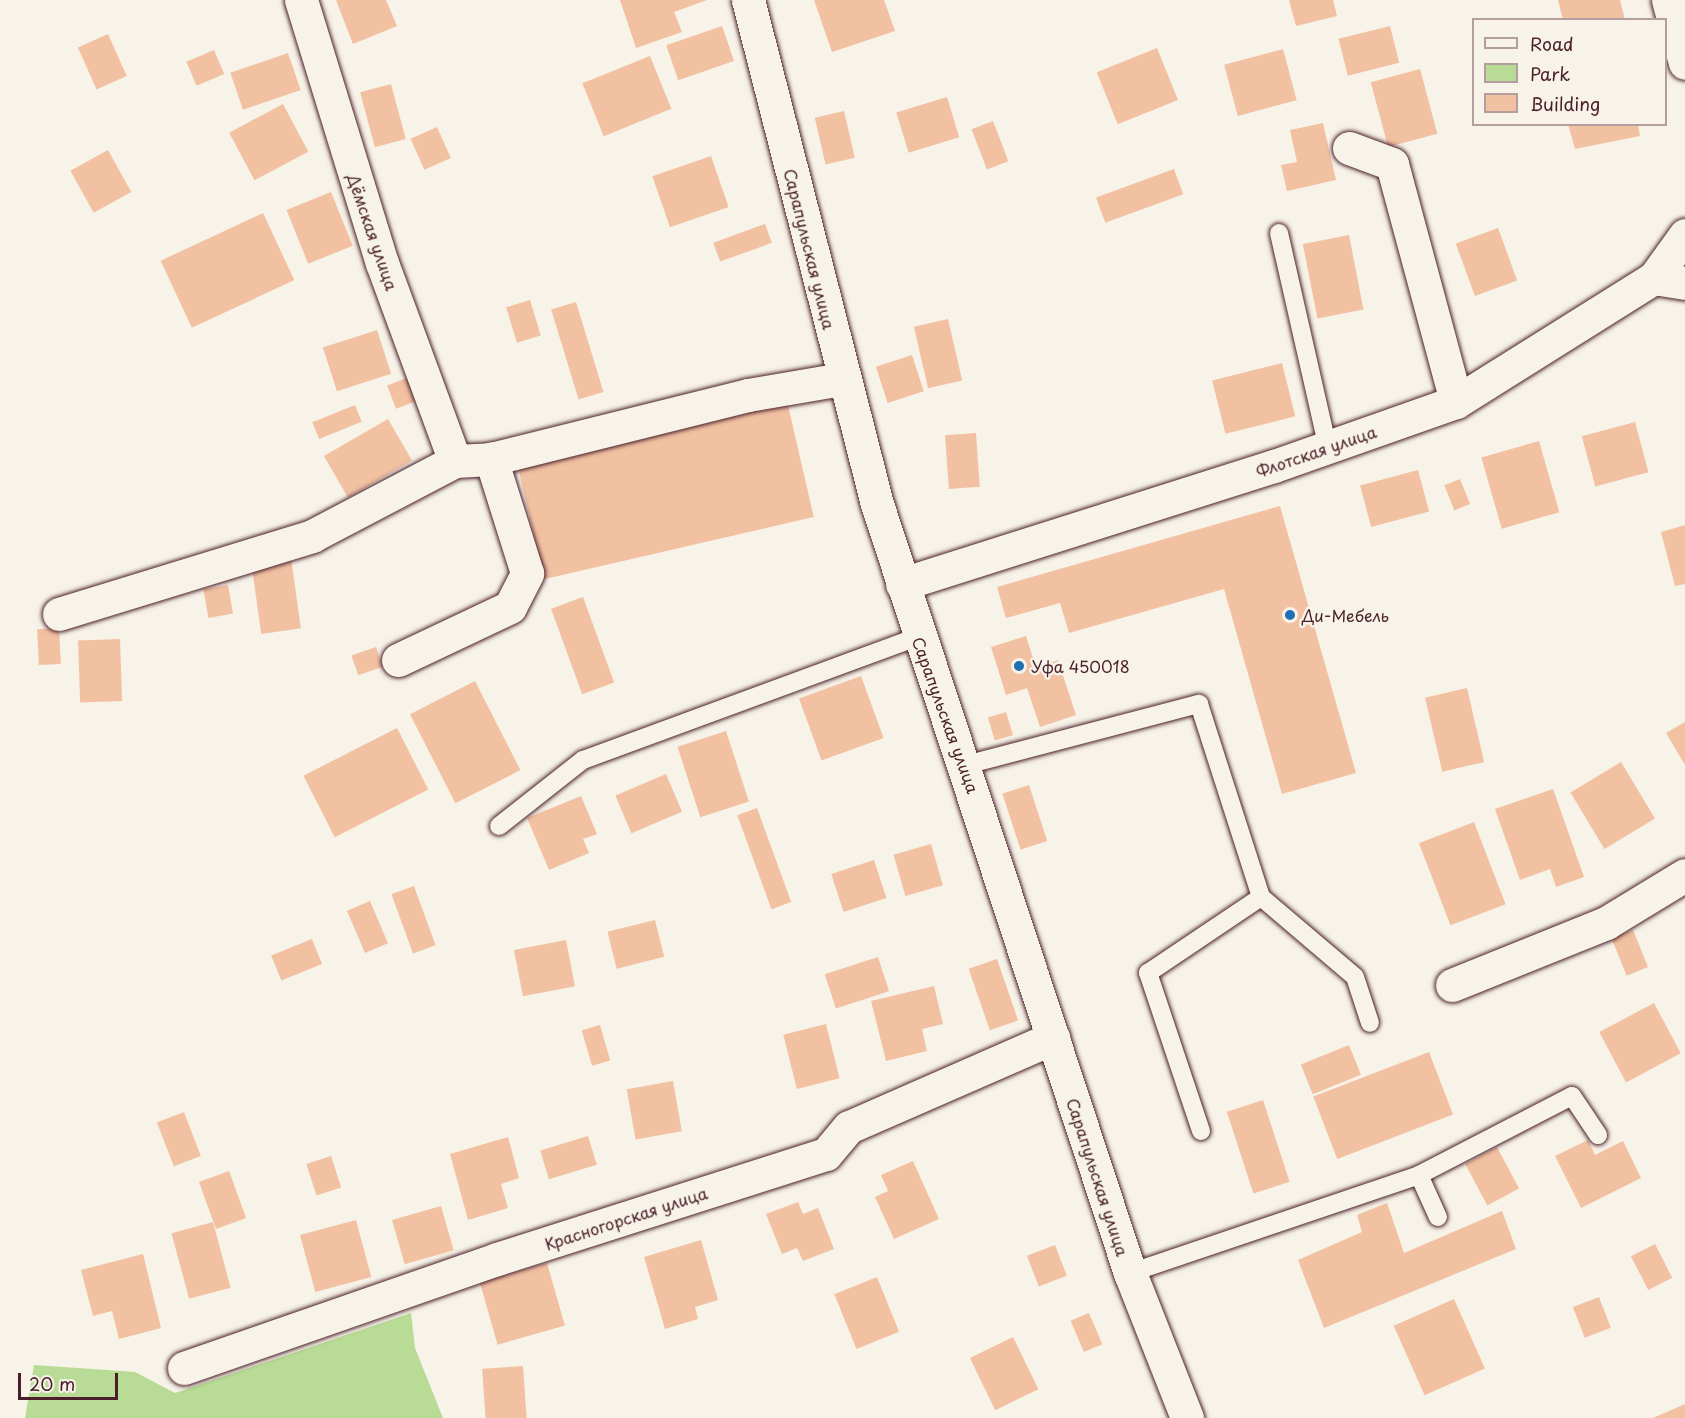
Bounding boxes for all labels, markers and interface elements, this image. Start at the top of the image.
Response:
legend [1472,18,1667,126]
text: Road [1530,30,1574,57]
text: Park [1530,60,1570,87]
text: Building [1530,90,1600,117]
street label: Сарапульская улица [781,166,839,332]
street label: Дёмская улица [344,171,402,293]
street label: Флотская улица [1253,421,1379,481]
place label: Ди-Мебель [1302,605,1389,625]
marker: Ди-Мебель [1283,608,1297,622]
street label: Сарапульская улица [909,634,983,796]
place label: Уфа 450018 [1031,656,1130,676]
marker: Уфа 450018 [1012,659,1026,673]
street label: Сарапульская улица [1063,1095,1133,1259]
street label: Красногорская улица [542,1182,710,1254]
scale bar [21,1361,122,1399]
text: 20 m [29,1370,75,1397]

